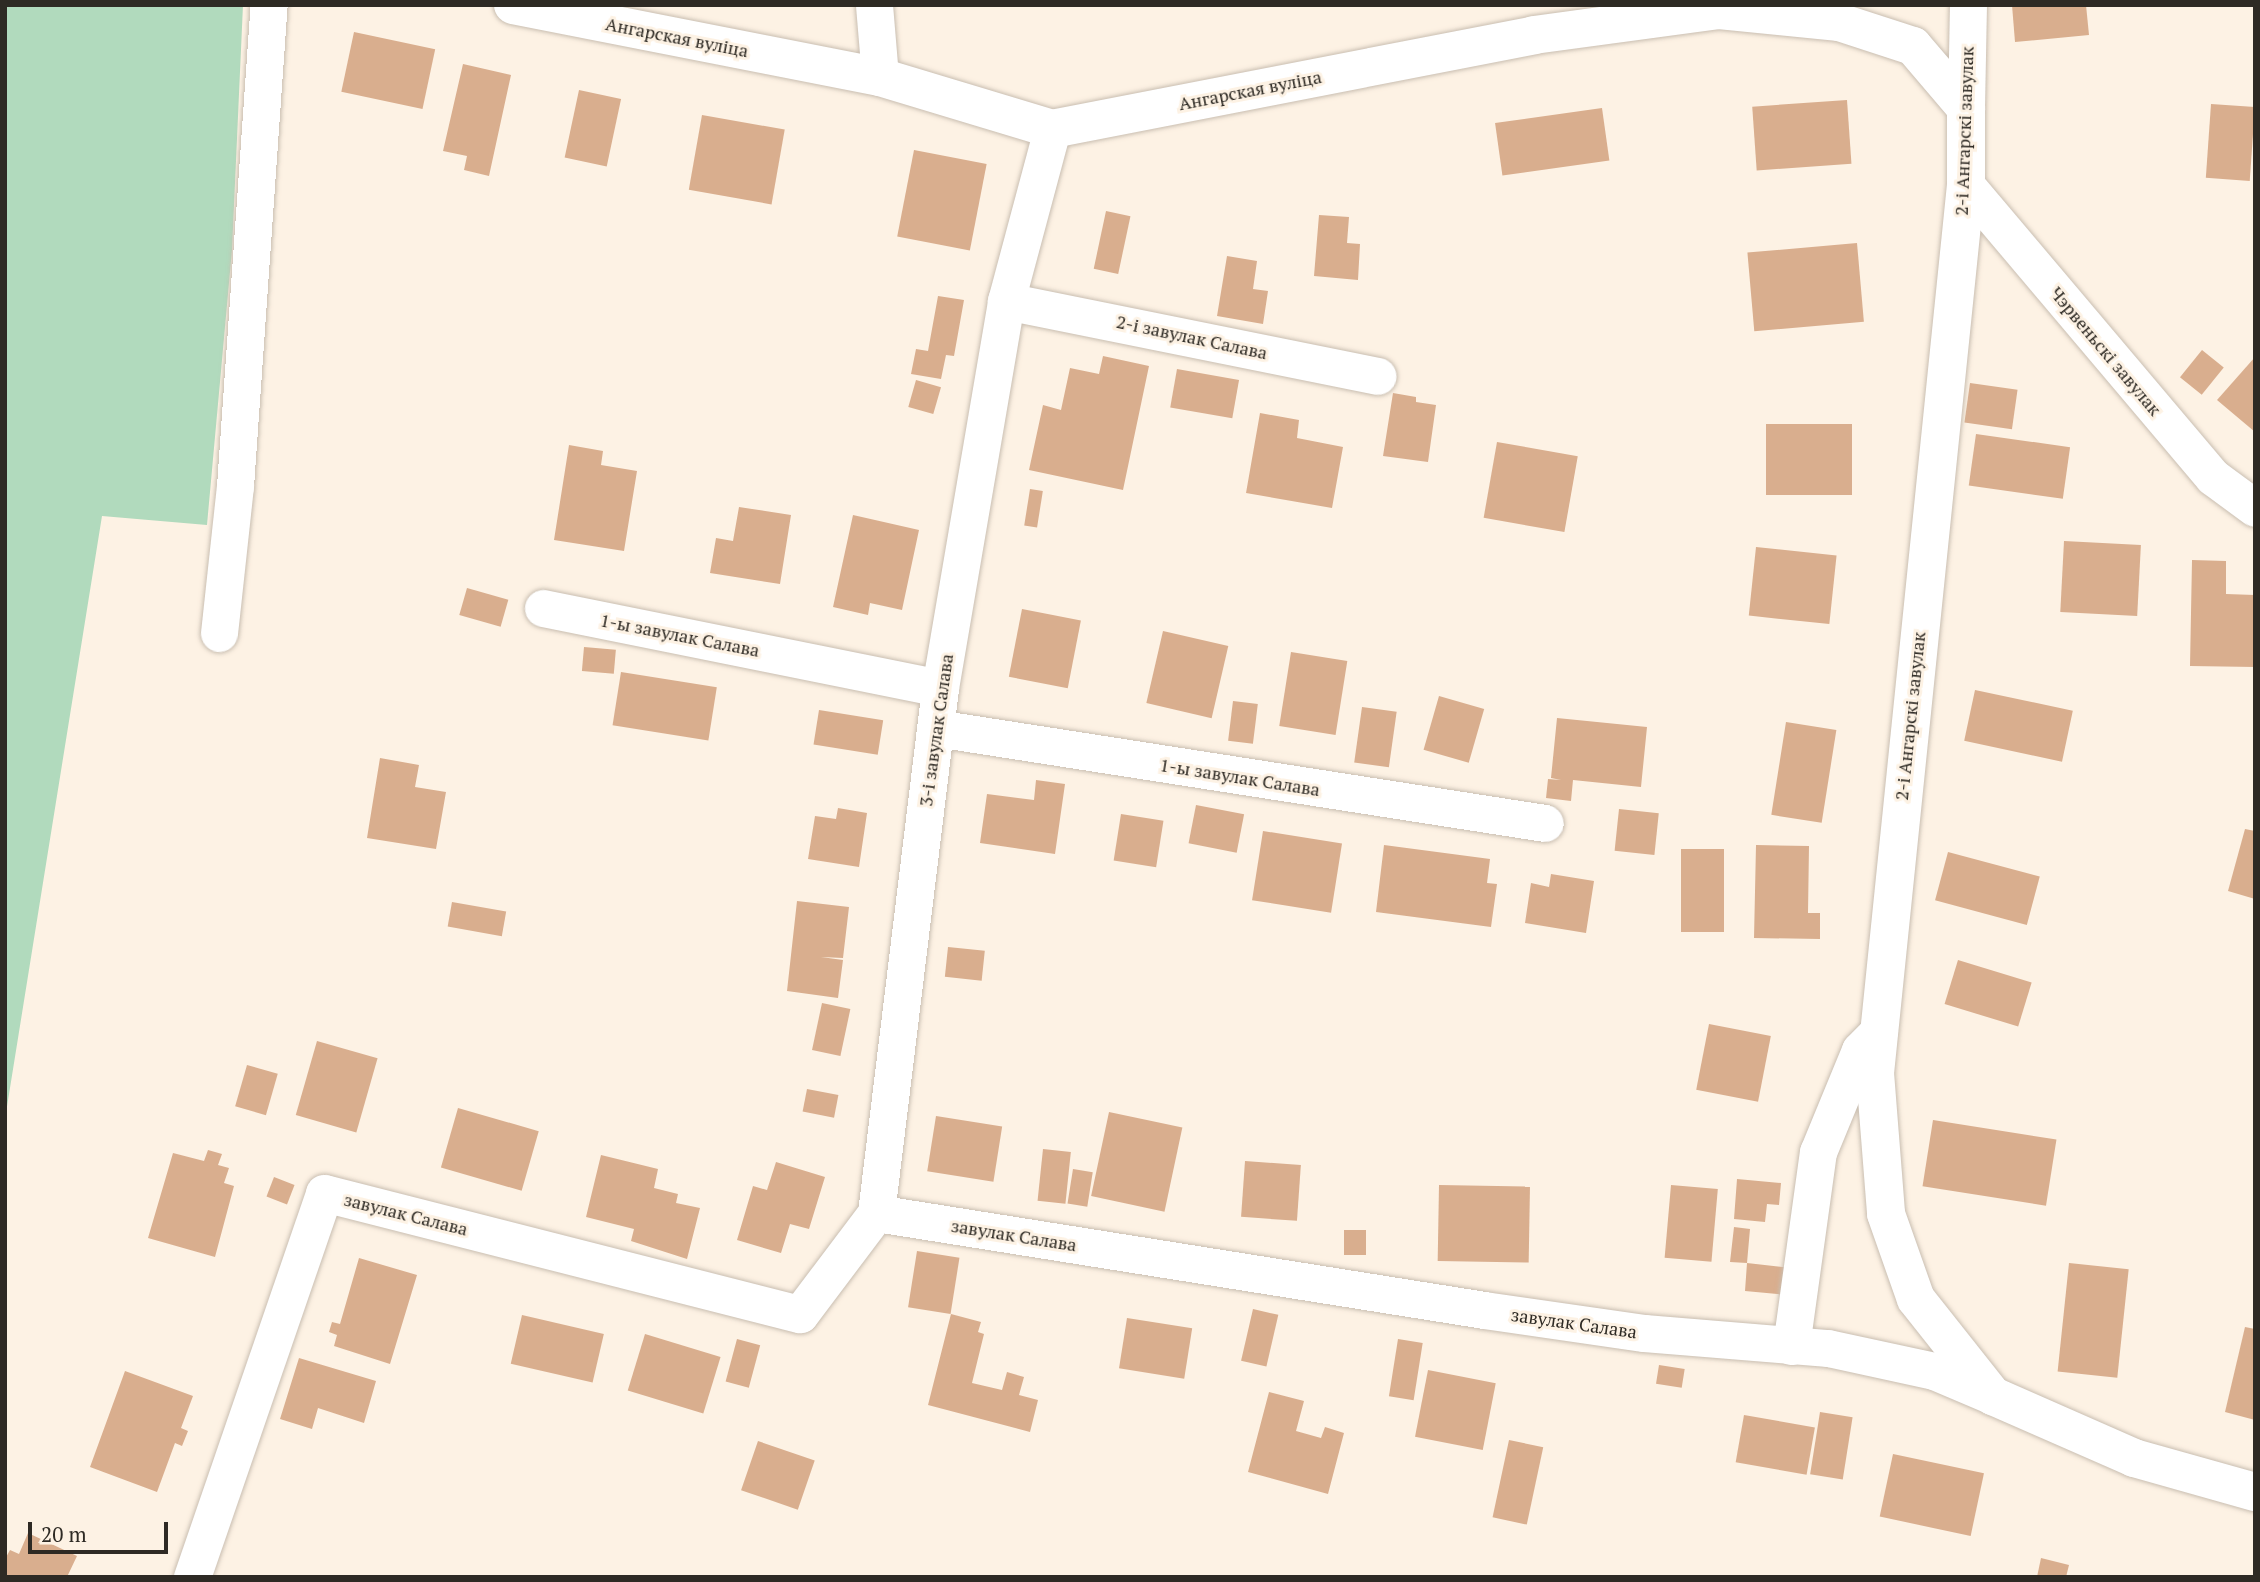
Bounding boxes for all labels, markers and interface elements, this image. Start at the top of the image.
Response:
street label: Ангарская вуліца [604,13,750,61]
street label: 2-і Ангарскі завулак [1950,46,1978,216]
street label: Ангарская вуліца [1177,66,1323,114]
street label: Чэрвеньскі завулак [2046,282,2166,420]
street label: 2-і завулак Салава [1114,310,1270,364]
street label: 1-ы завулак Салава [598,609,762,661]
street label: 2-і Ангарскі завулак [1890,630,1930,802]
street label: 3-і завулак Салава [915,652,957,808]
street label: 1-ы завулак Салава [1158,754,1322,800]
street label: завулак Салава [342,1188,470,1240]
street label: завулак Салава [950,1214,1078,1256]
street label: завулак Салава [1510,1303,1638,1343]
scale bar [32,1508,172,1552]
text: 20 m [41,1520,87,1548]

